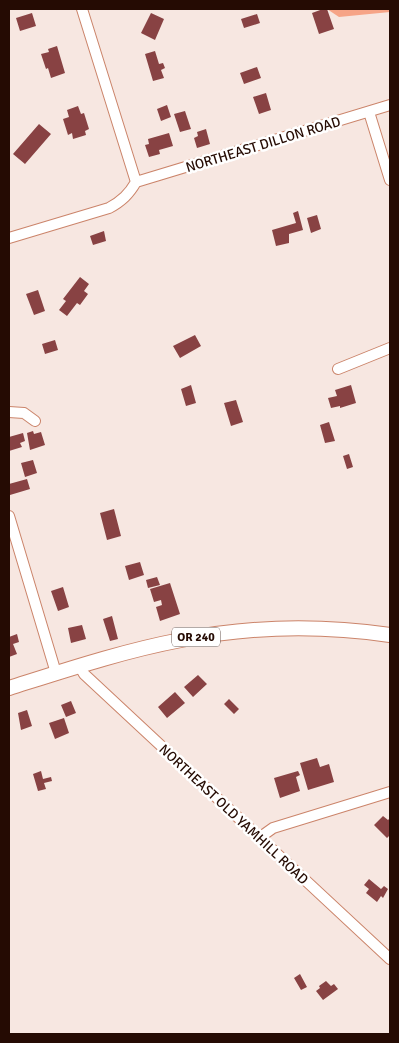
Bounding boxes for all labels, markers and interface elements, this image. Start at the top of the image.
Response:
street label: NORTHEAST DILLON ROAD [184,113,343,176]
road number: OR 240 [172,628,220,646]
street label: NORTHEAST OLD YAMHILL ROAD [156,741,312,888]

